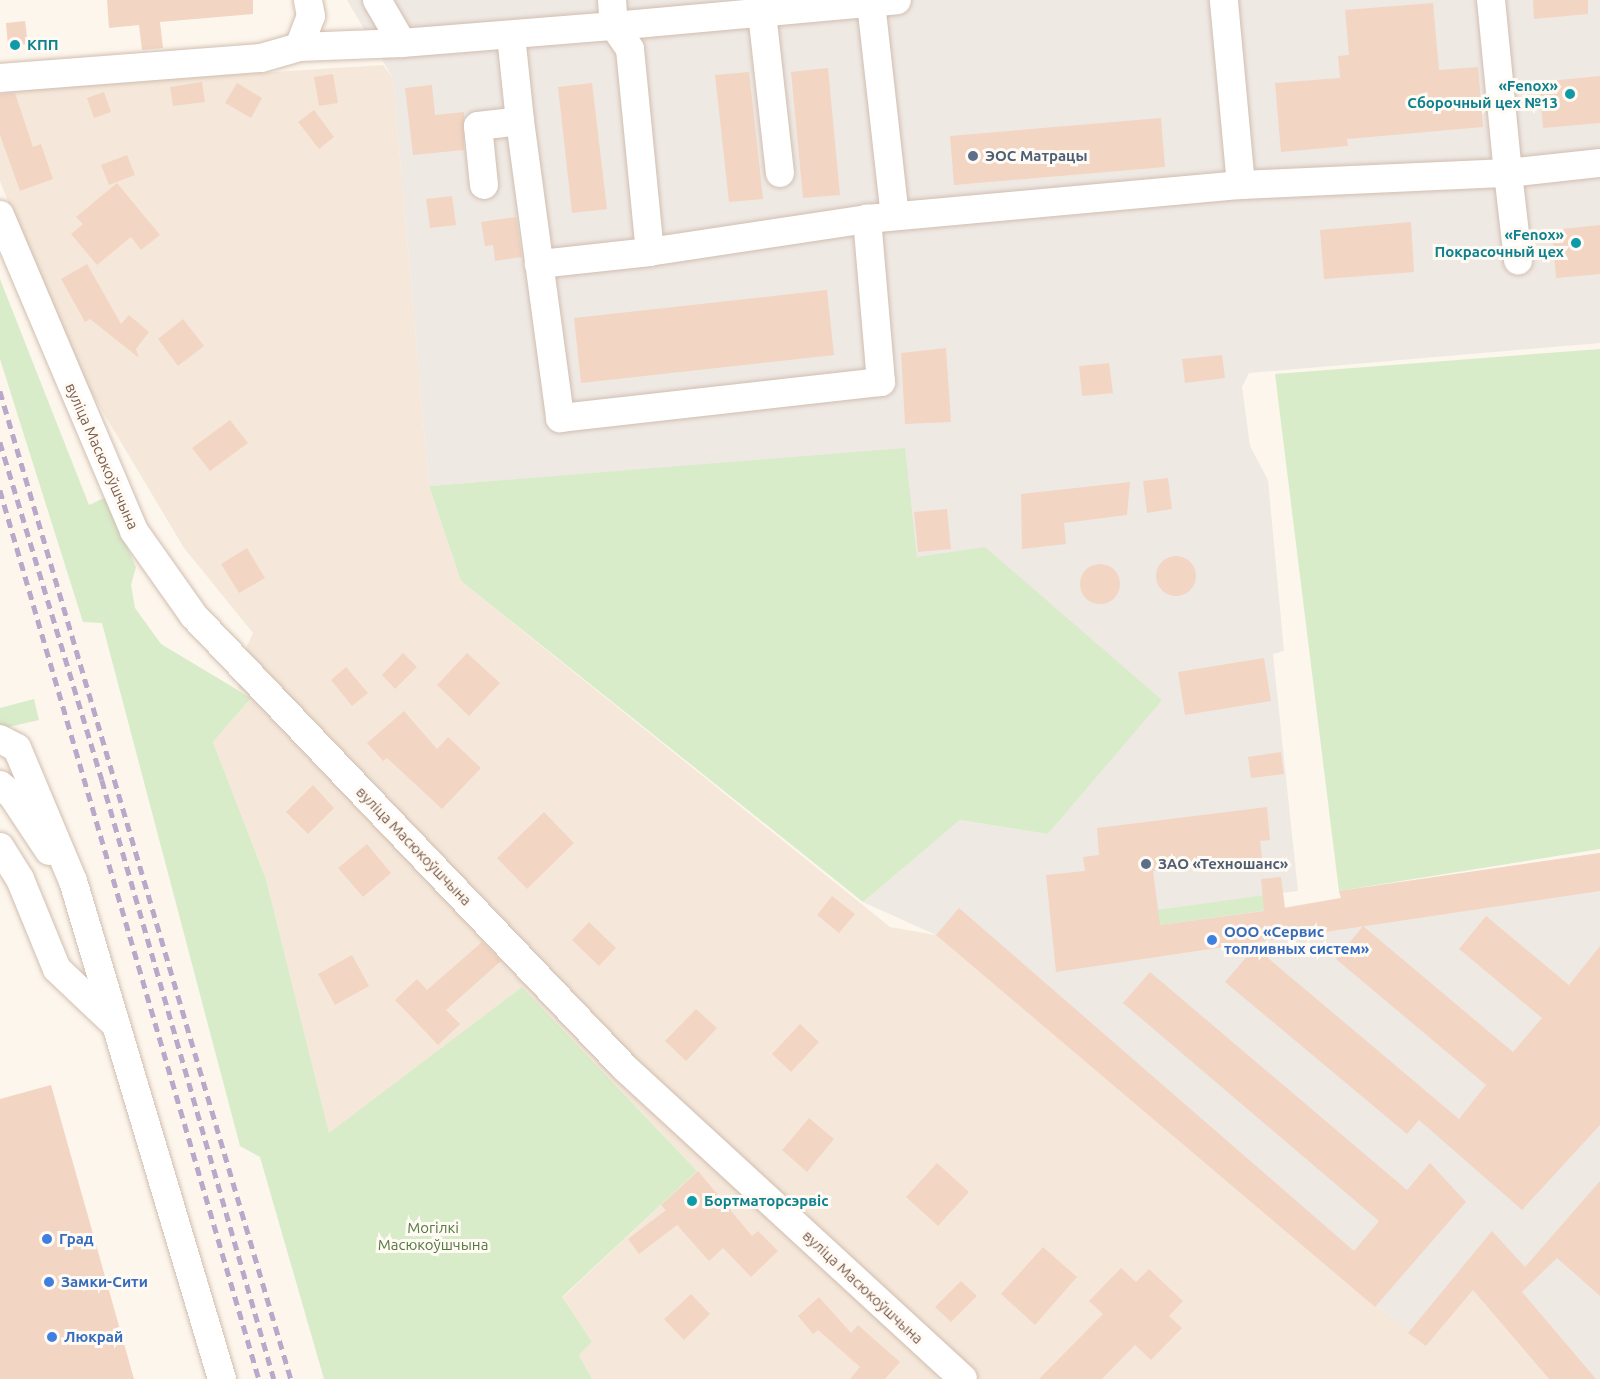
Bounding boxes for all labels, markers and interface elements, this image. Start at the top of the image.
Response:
place label: КПП [27,36,59,54]
marker: КПП [8,38,22,52]
place label: «Fenox» Сборочный цех №13 [1407,76,1558,111]
marker: «Fenox» Сборочный цех №13 [1563,87,1577,101]
place label: ЭОС Матрацы [985,147,1087,165]
marker: ЭОС Матрацы [966,149,980,163]
place label: «Fenox» Покрасочный цех [1435,225,1564,260]
marker: «Fenox» Покрасочный цех [1569,236,1583,250]
street label: вуліца Масюкоўшчына [62,380,142,532]
street label: вуліца Масюкоўшчына [353,783,475,909]
place label: ЗАО «Техношанс» [1158,855,1288,873]
marker: ЗАО «Техношанс» [1139,857,1153,871]
place label: ООО «Сервис топливных систем» [1224,922,1369,957]
marker: ООО «Сервис топливных систем» [1205,933,1219,947]
place label: Бортматорсэрвіс [704,1192,829,1210]
marker: Бортматорсэрвіс [685,1194,699,1208]
park label: Могілкі Масюкоўшчына [378,1218,488,1253]
street label: вуліца Масюкоўшчына [799,1226,927,1348]
place label: Град [59,1230,94,1248]
marker: Град [40,1232,54,1246]
place label: Замки-Сити [61,1273,148,1291]
marker: Замки-Сити [42,1275,56,1289]
place label: Люкрай [64,1328,123,1346]
marker: Люкрай [45,1330,59,1344]

